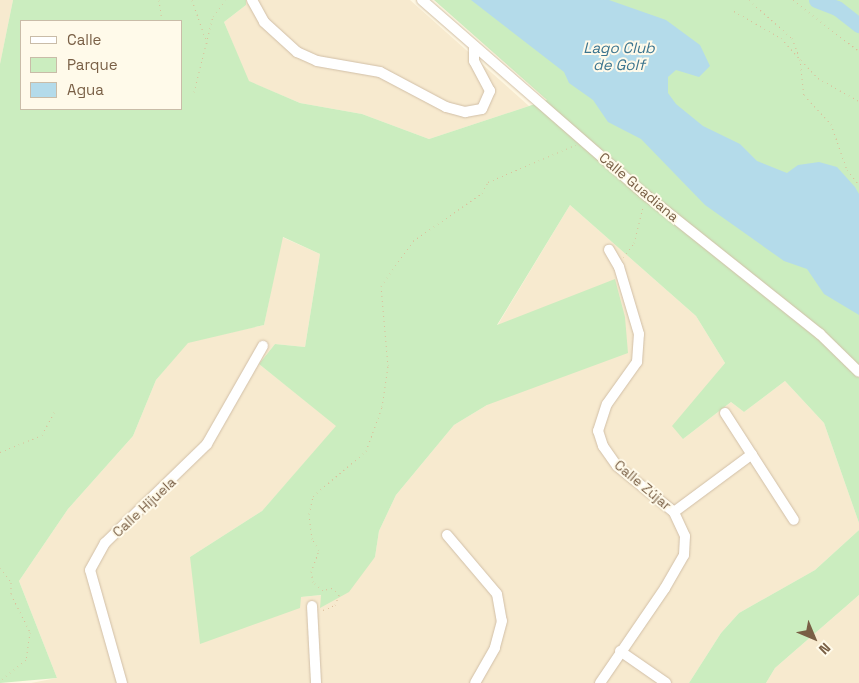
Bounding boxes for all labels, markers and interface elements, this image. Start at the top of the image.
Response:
legend [20,20,182,110]
text: Calle [67,30,102,49]
water label: Lago Club de Golf [583,38,655,73]
text: Parque [67,55,118,74]
text: Agua [67,80,104,99]
street label: Calle Guadiana [596,149,682,225]
street label: Calle Zújar [611,456,675,514]
street label: Calle Hijuela [109,474,179,540]
north arrow [789,613,839,663]
text: N [815,639,834,658]

